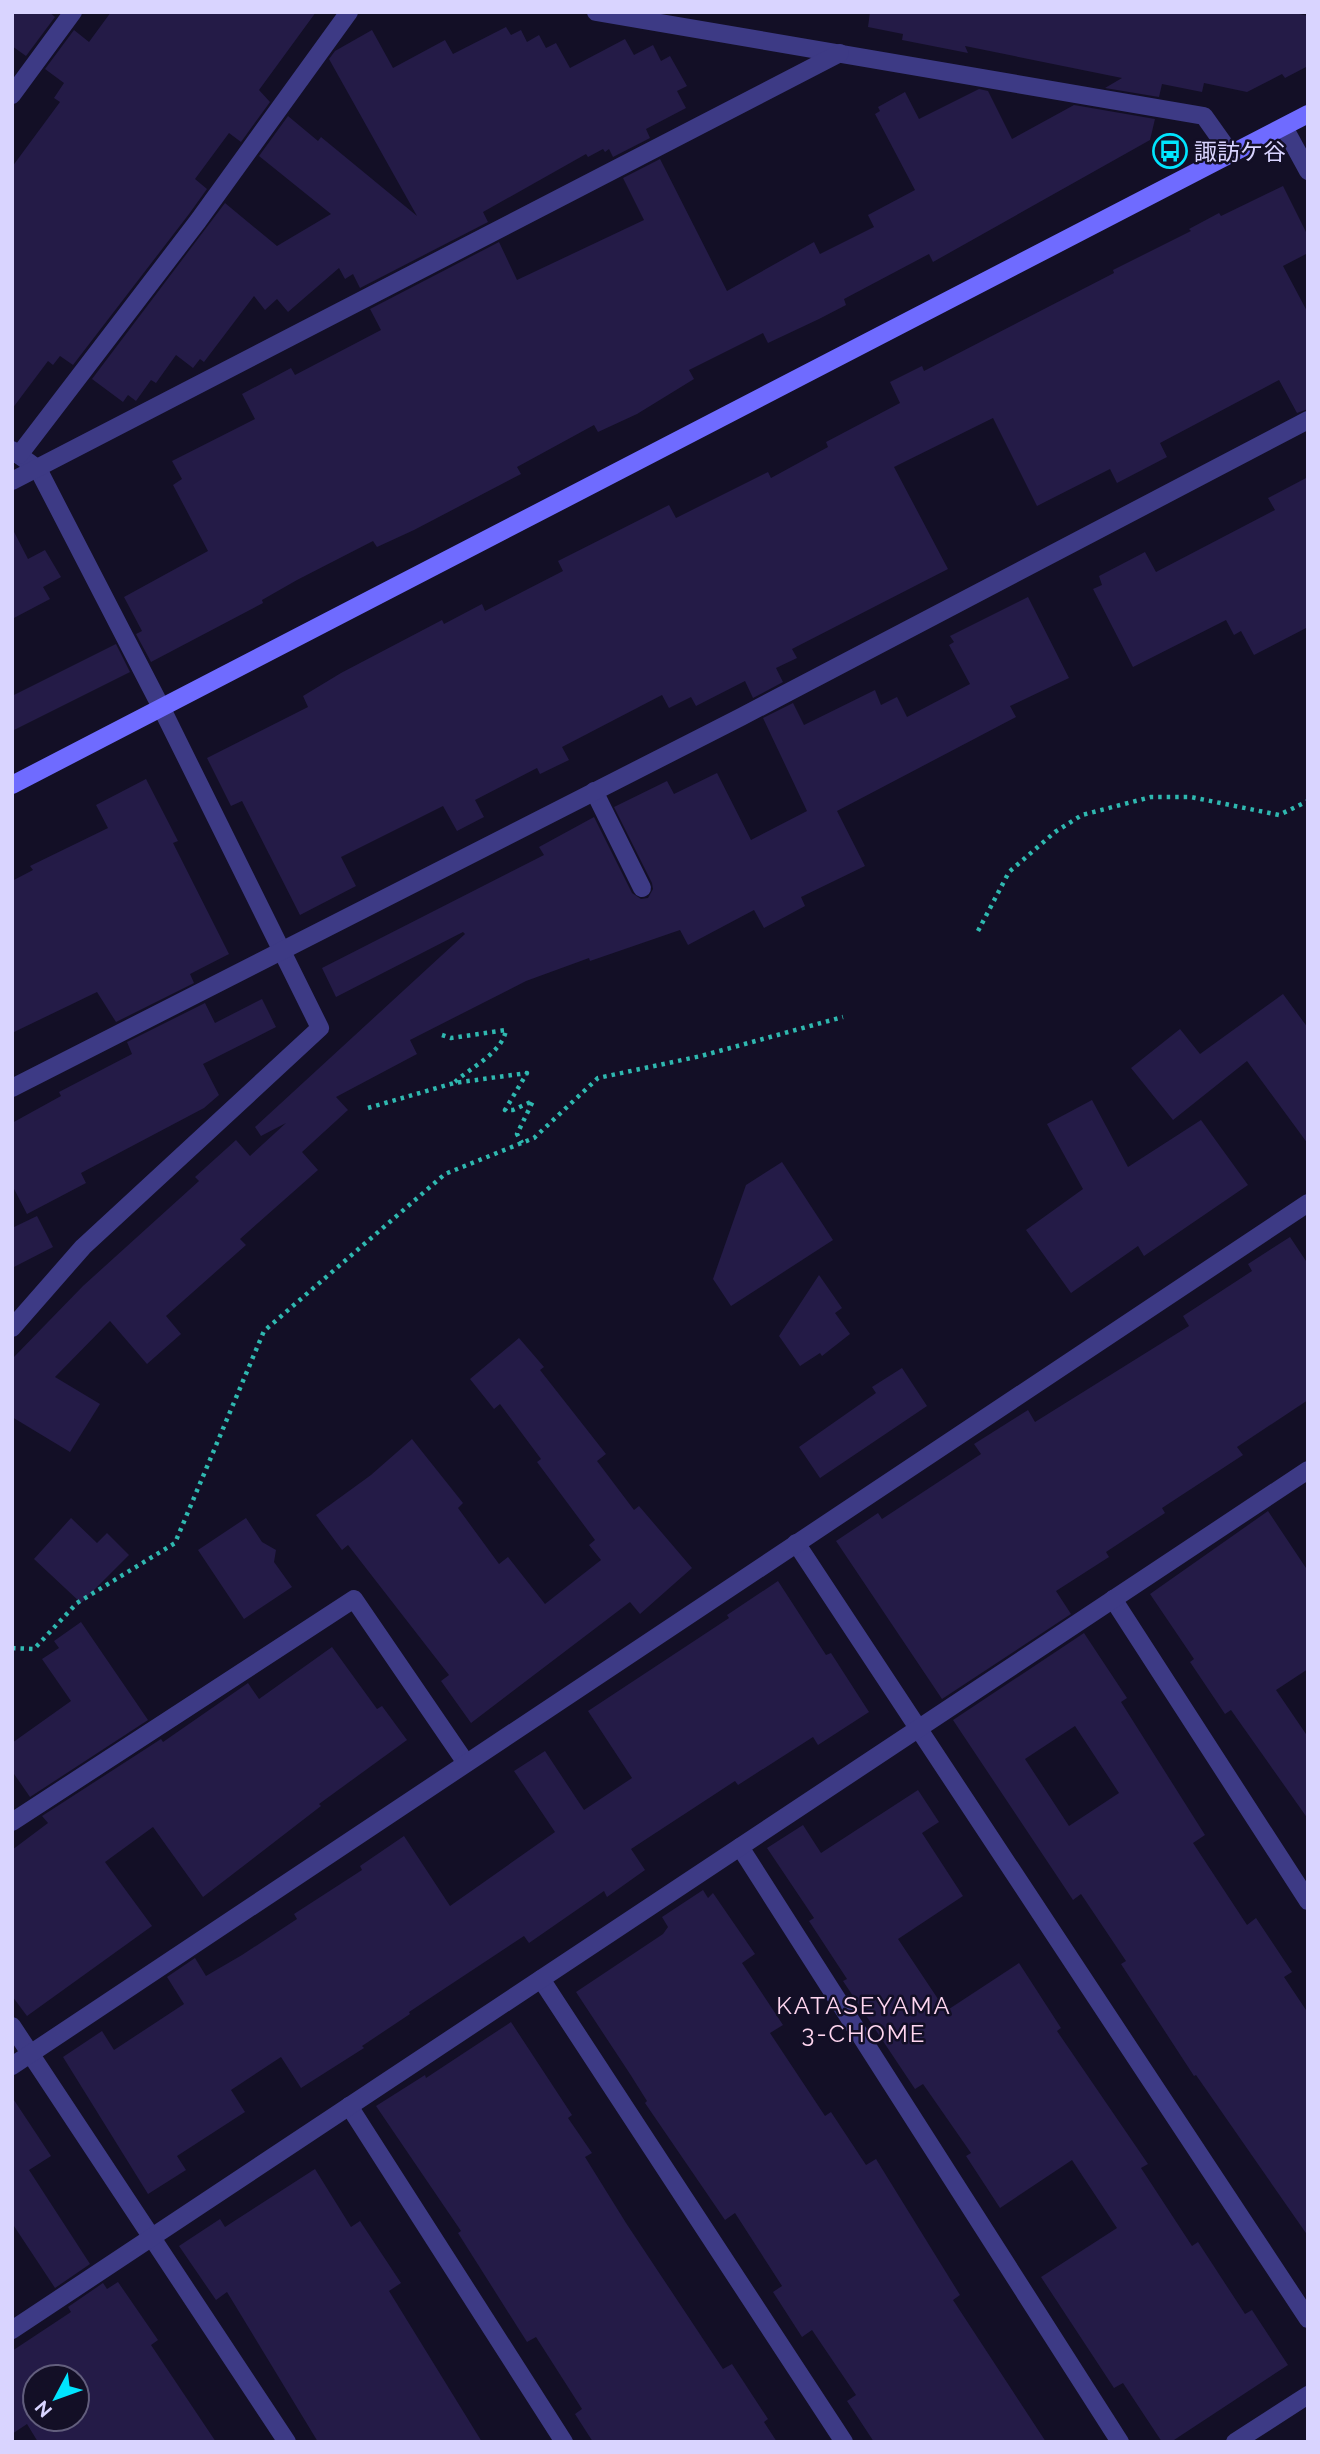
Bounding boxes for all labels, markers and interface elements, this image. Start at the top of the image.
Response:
bus stop icon: 諏訪ケ谷 [1151,132,1189,170]
place label: 諏訪ケ谷 [1194,138,1286,165]
district label: KATASEYAMA 3-CHOME [776,1991,952,2048]
north arrow [21,2363,91,2433]
text: N [30,2396,56,2422]

